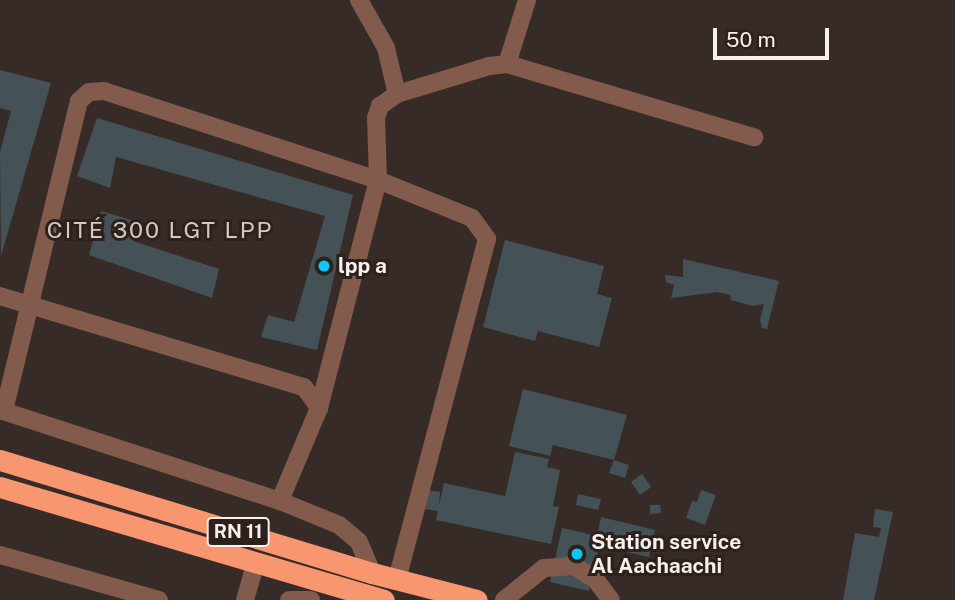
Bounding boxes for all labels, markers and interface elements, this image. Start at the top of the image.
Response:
scale bar [717,14,832,58]
text: 50 m [726,27,776,52]
district label: CITÉ 300 LGT LPP [49,216,271,244]
place label: lpp a [338,253,387,279]
marker: lpp a [316,258,332,274]
road number: RN 11 [206,516,270,548]
place label: Station service Al Aachaachi [591,529,741,579]
marker: Station service Al Aachaachi [569,546,585,562]

